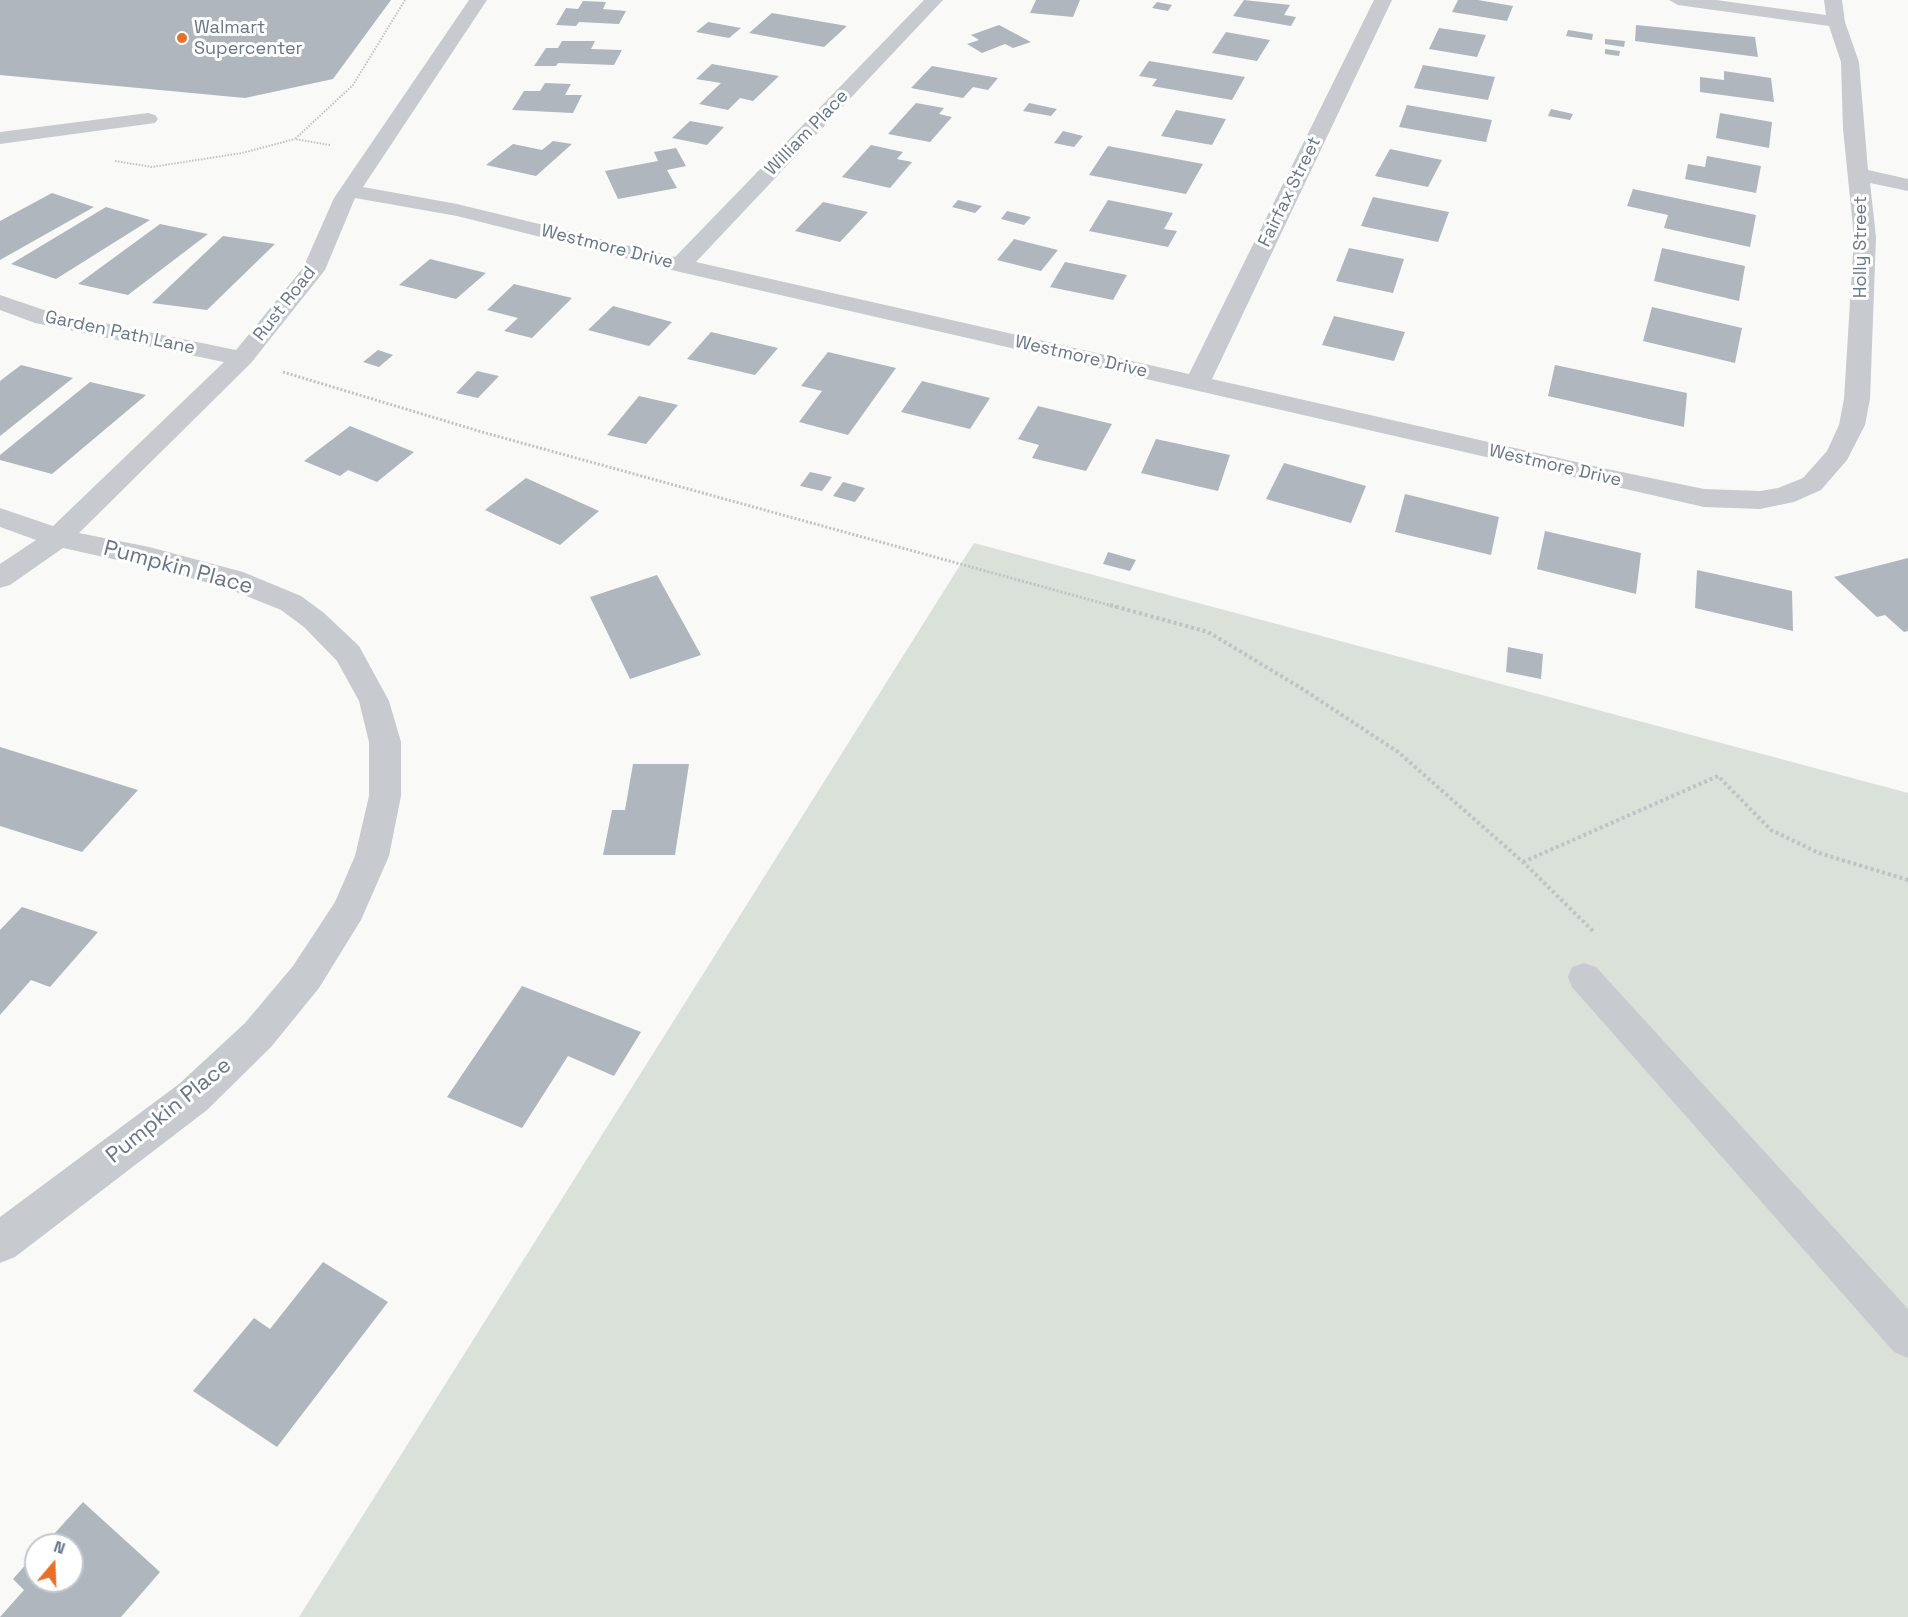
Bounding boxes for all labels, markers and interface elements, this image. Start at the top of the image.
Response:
place label: Walmart Supercenter [194,17,302,60]
marker: Walmart Supercenter [175,31,189,45]
street label: William Place [761,86,853,180]
street label: Fairfax Street [1254,134,1326,250]
street label: Holly Street [1850,196,1872,298]
street label: Westmore Drive [539,220,675,274]
street label: Rust Road [249,262,321,346]
street label: Garden Path Lane [43,307,197,359]
street label: Westmore Drive [1013,331,1149,383]
street label: Westmore Drive [1487,440,1623,492]
street label: Pumpkin Place [101,535,255,601]
street label: Pumpkin Place [101,1053,237,1169]
north arrow [24,1533,84,1593]
text: N [51,1536,68,1559]

